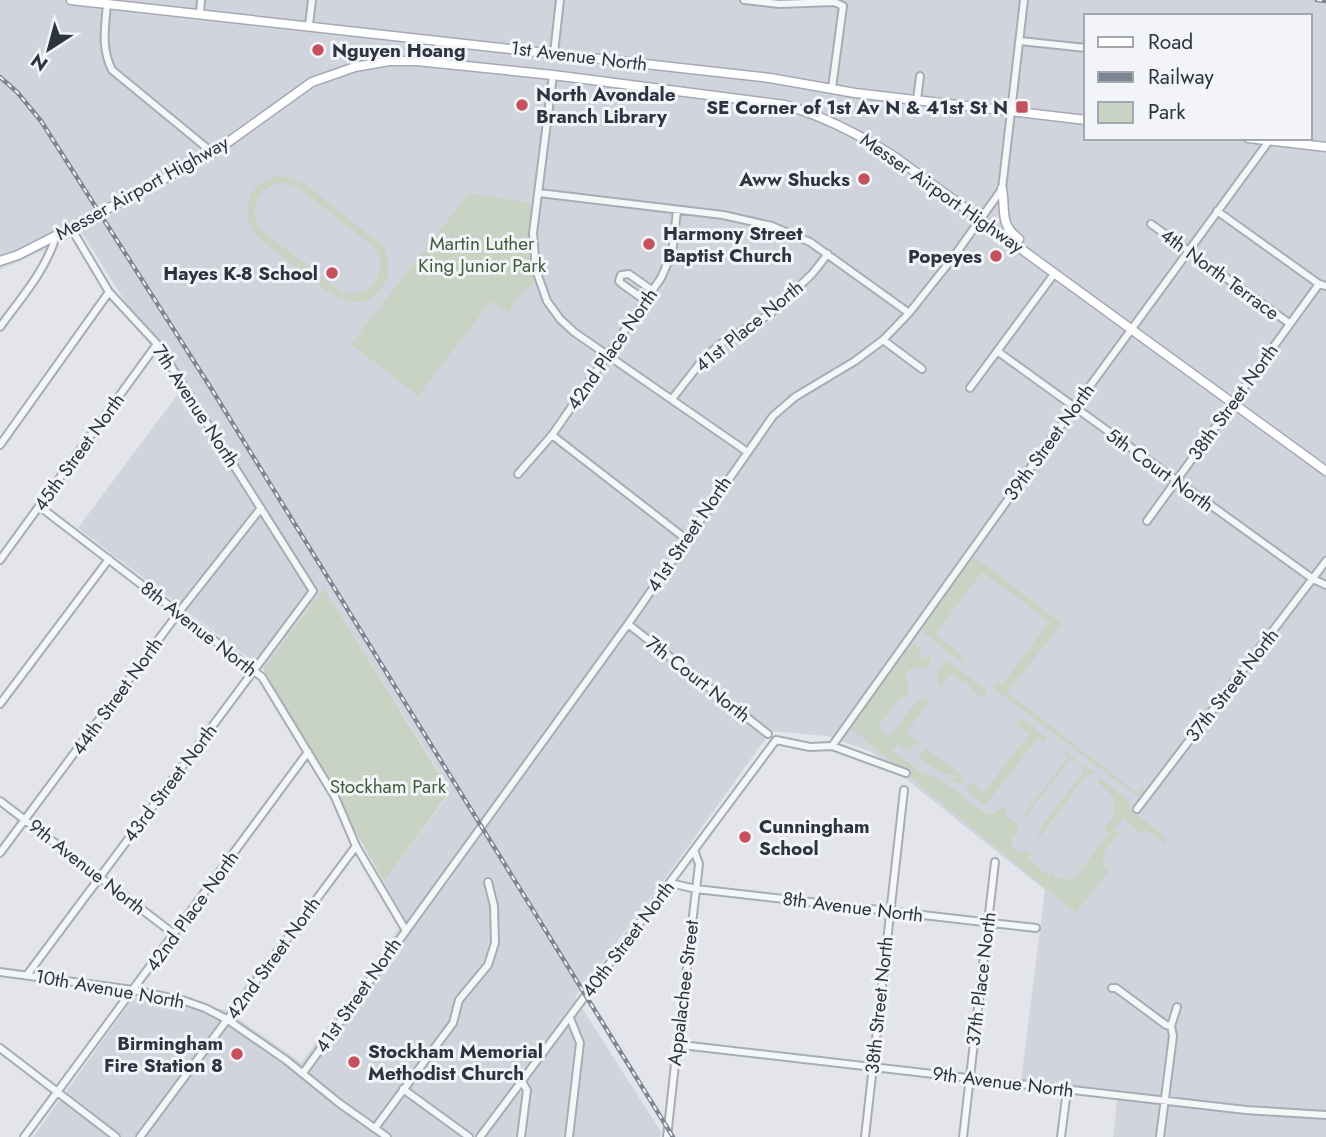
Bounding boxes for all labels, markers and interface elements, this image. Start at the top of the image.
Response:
north arrow [14,14,84,84]
legend [1084,14,1312,140]
text: Road [1148,27,1193,57]
street label: 1st Avenue North [509,34,649,78]
place label: Nguyen Hoang [332,37,466,64]
marker: Nguyen Hoang [310,42,326,58]
text: N [25,47,53,78]
text: Railway [1148,62,1214,92]
place label: North Avondale Branch Library [536,81,676,130]
place label: SE Corner of 1st Av N & 41st St N [706,94,1008,121]
marker: North Avondale Branch Library [514,97,530,113]
text: Park [1148,97,1186,127]
marker: SE Corner of 1st Av N & 41st St N [1014,99,1030,115]
street label: Messer Airport Highway [855,126,1030,260]
street label: Messer Airport Highway [51,129,234,247]
place label: Aww Shucks [738,166,850,193]
marker: Aww Shucks [856,171,872,187]
place label: Harmony Street Baptist Church [663,220,802,269]
street label: 4th North Terrace [1155,222,1285,326]
park label: Martin Luther King Junior Park [418,230,547,279]
marker: Harmony Street Baptist Church [641,236,657,252]
place label: Popeyes [908,243,982,270]
marker: Popeyes [988,248,1004,264]
place label: Hayes K-8 School [163,260,318,287]
marker: Hayes K-8 School [324,265,340,281]
street label: 41st Place North [689,274,809,378]
street label: 42nd Place North [560,283,664,415]
street label: 38th Street North [1181,338,1285,466]
street label: 7th Avenue North [146,339,246,473]
street label: 39th Street North [997,378,1101,506]
street label: 45th Street North [27,388,131,516]
street label: 5th Court North [1101,422,1219,518]
street label: 41st Street North [640,471,738,597]
street label: 8th Avenue North [135,575,263,683]
street label: 37th Street North [1179,623,1285,747]
street label: 7th Court North [640,629,756,729]
street label: 44th Street North [65,632,169,760]
street label: 43rd Street North [117,718,223,848]
park label: Stockham Park [330,773,447,800]
street label: 9th Avenue North [23,813,151,921]
place label: Cunningham School [759,813,870,862]
marker: Cunningham School [737,829,753,845]
street label: 42nd Place North [139,845,245,977]
street label: 40th Street North [575,875,681,1003]
street label: 8th Avenue North [781,885,925,929]
street label: 42nd Street North [219,891,327,1025]
street label: 37th Place North [959,910,1003,1048]
street label: Appalachee Street [661,918,705,1067]
street label: 41st Street North [308,932,408,1058]
street label: 38th Street North [858,935,900,1075]
street label: 10th Avenue North [33,963,187,1015]
place label: Birmingham Fire Station 8 [104,1030,223,1079]
place label: Stockham Memorial Methodist Church [368,1038,543,1087]
marker: Birmingham Fire Station 8 [229,1046,245,1062]
marker: Stockham Memorial Methodist Church [346,1054,362,1070]
street label: 9th Avenue North [931,1060,1075,1104]

